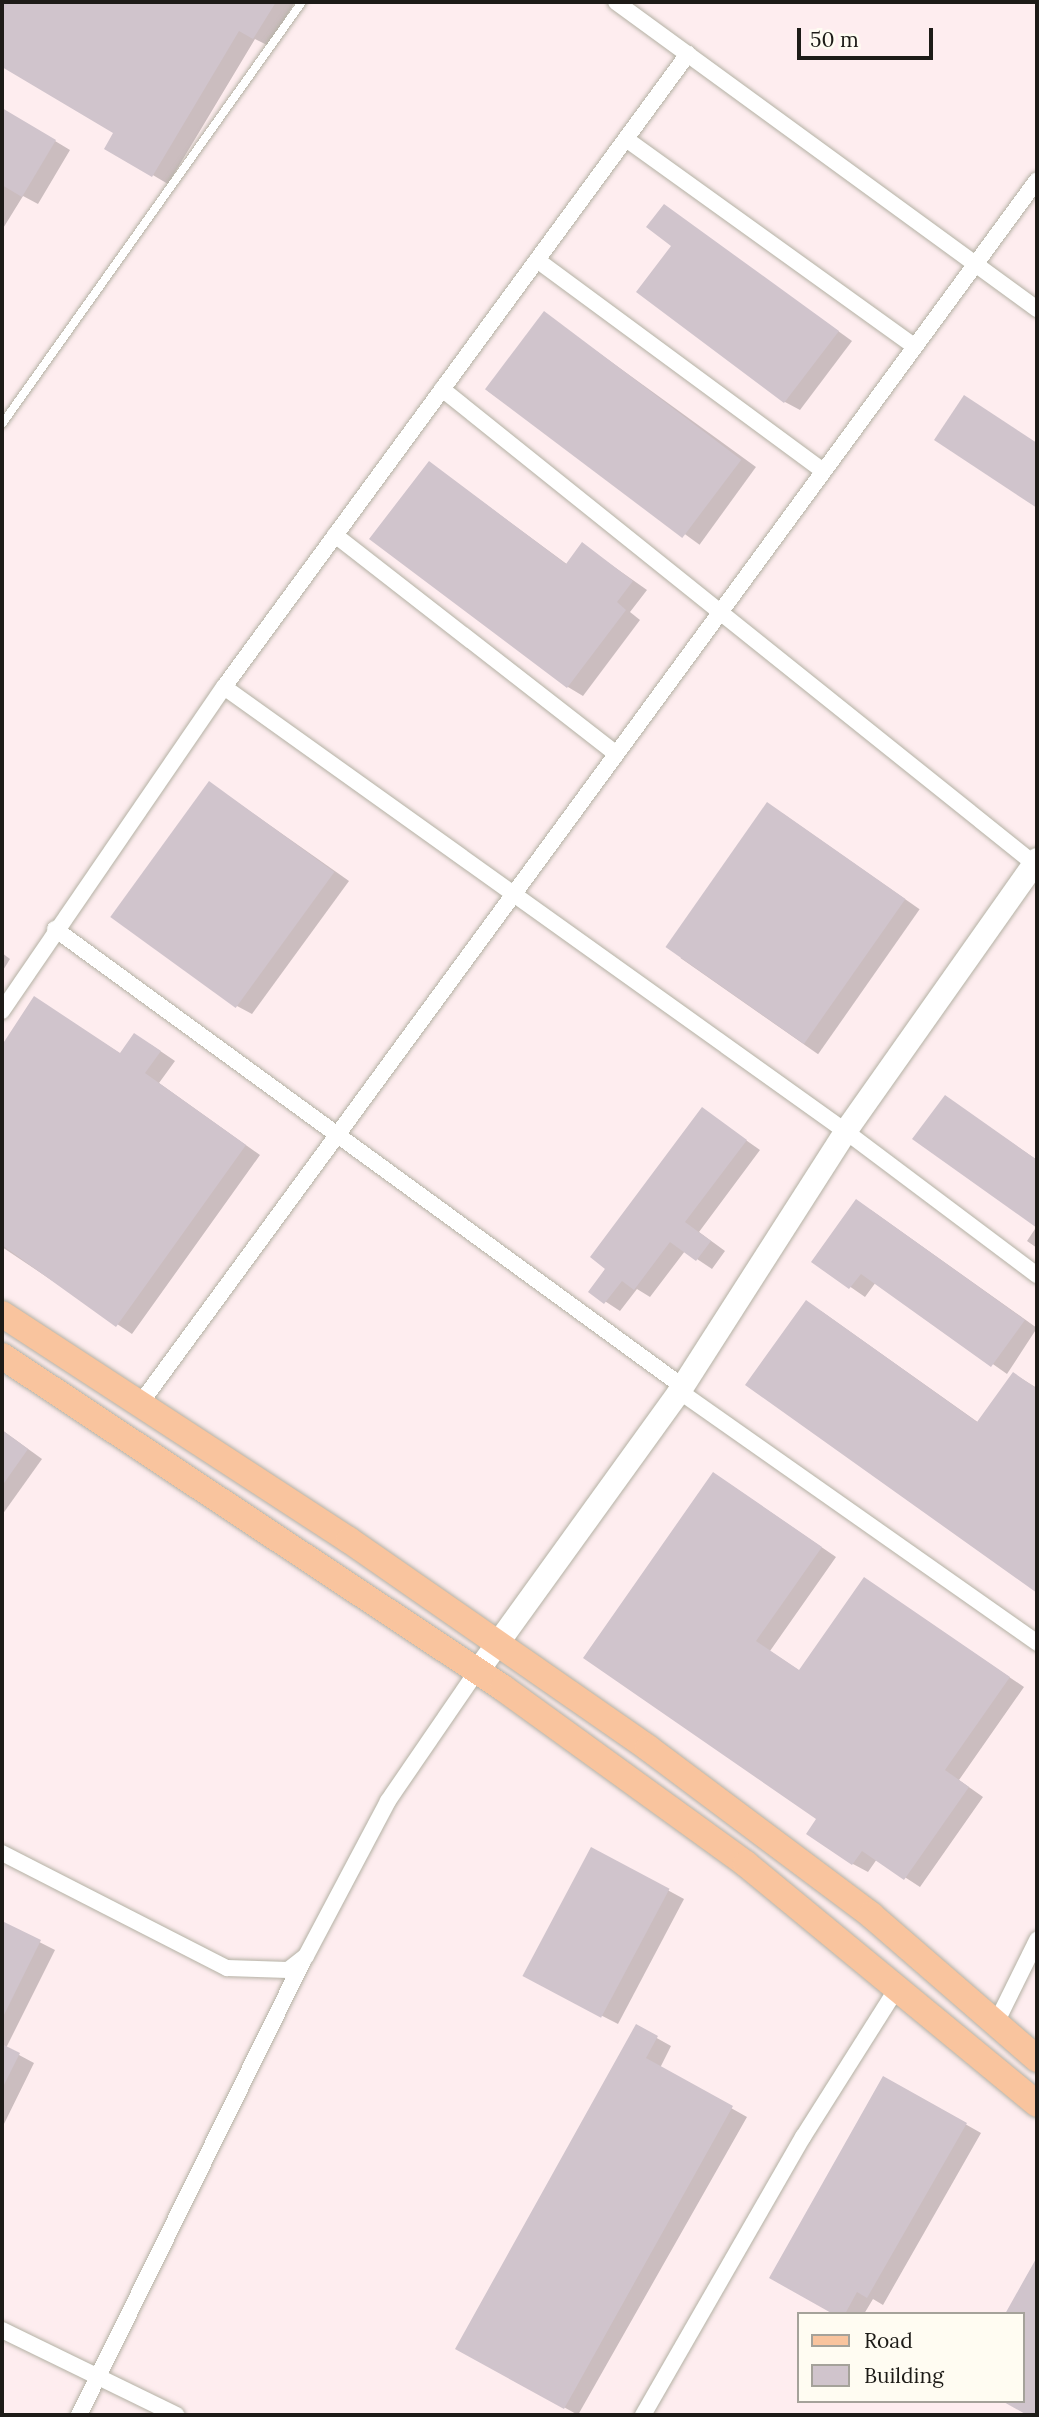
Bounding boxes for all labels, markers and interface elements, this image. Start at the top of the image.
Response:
scale bar [801,14,937,58]
text: 50 m [810,26,859,53]
legend [797,2312,1025,2403]
text: Road [864,2327,913,2354]
text: Building [864,2362,944,2389]

